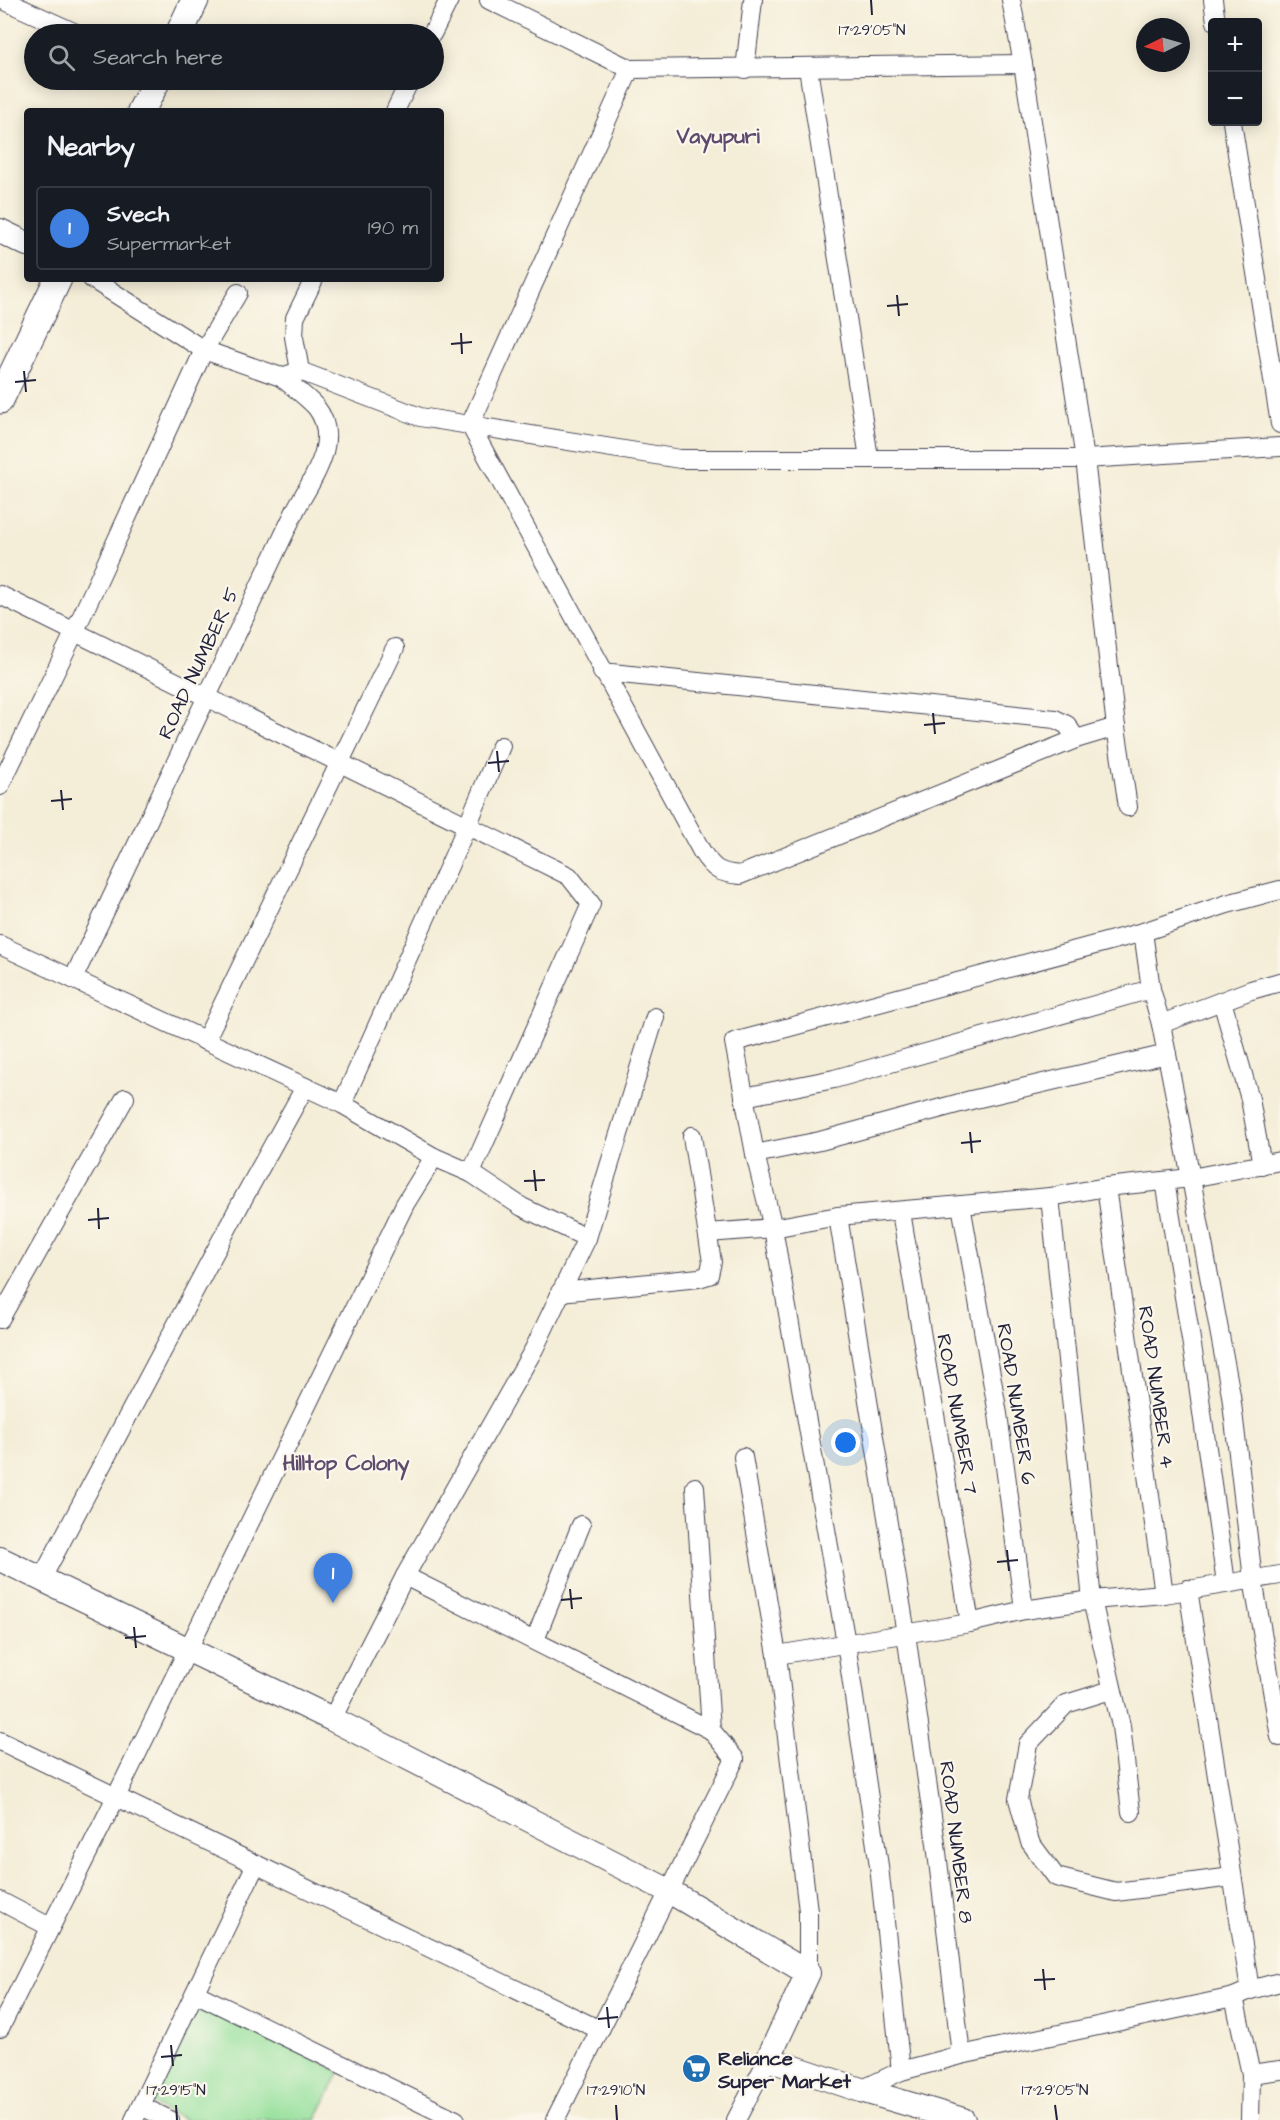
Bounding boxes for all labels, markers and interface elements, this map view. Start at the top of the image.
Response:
north arrow [1136,18,1190,72]
map controls [1208,18,1262,126]
button: + [1208,18,1262,72]
text: 17°29'05"N [838,20,906,41]
search box [24,24,444,90]
icon: search [45,41,78,74]
text: Search here [93,42,223,73]
button: − [1208,72,1262,126]
district label: Vayupuri [675,122,760,154]
text: Nearby [48,129,135,165]
text: Svech [107,199,169,230]
text: 1 [68,214,71,242]
text: 190 m [368,214,418,242]
text: Supermarket [107,230,231,258]
street label: ROAD NUMBER 5 [152,583,246,744]
street label: ROAD NUMBER 4 [1131,1304,1181,1471]
street label: ROAD NUMBER 6 [989,1322,1043,1487]
street label: ROAD NUMBER 7 [929,1332,985,1497]
your location [831,1428,860,1457]
district label: Hilltop Colony [283,1449,410,1481]
pin: 1 [314,1554,352,1603]
street label: ROAD NUMBER 8 [932,1759,980,1925]
place label: Reliance Super Market [717,2045,852,2096]
supermarket icon: Reliance Super Market [681,2053,713,2085]
text: 17°29'15"N [146,2080,206,2101]
text: 17°29'10"N [587,2080,645,2101]
text: 17°29'05"N [1021,2080,1089,2101]

